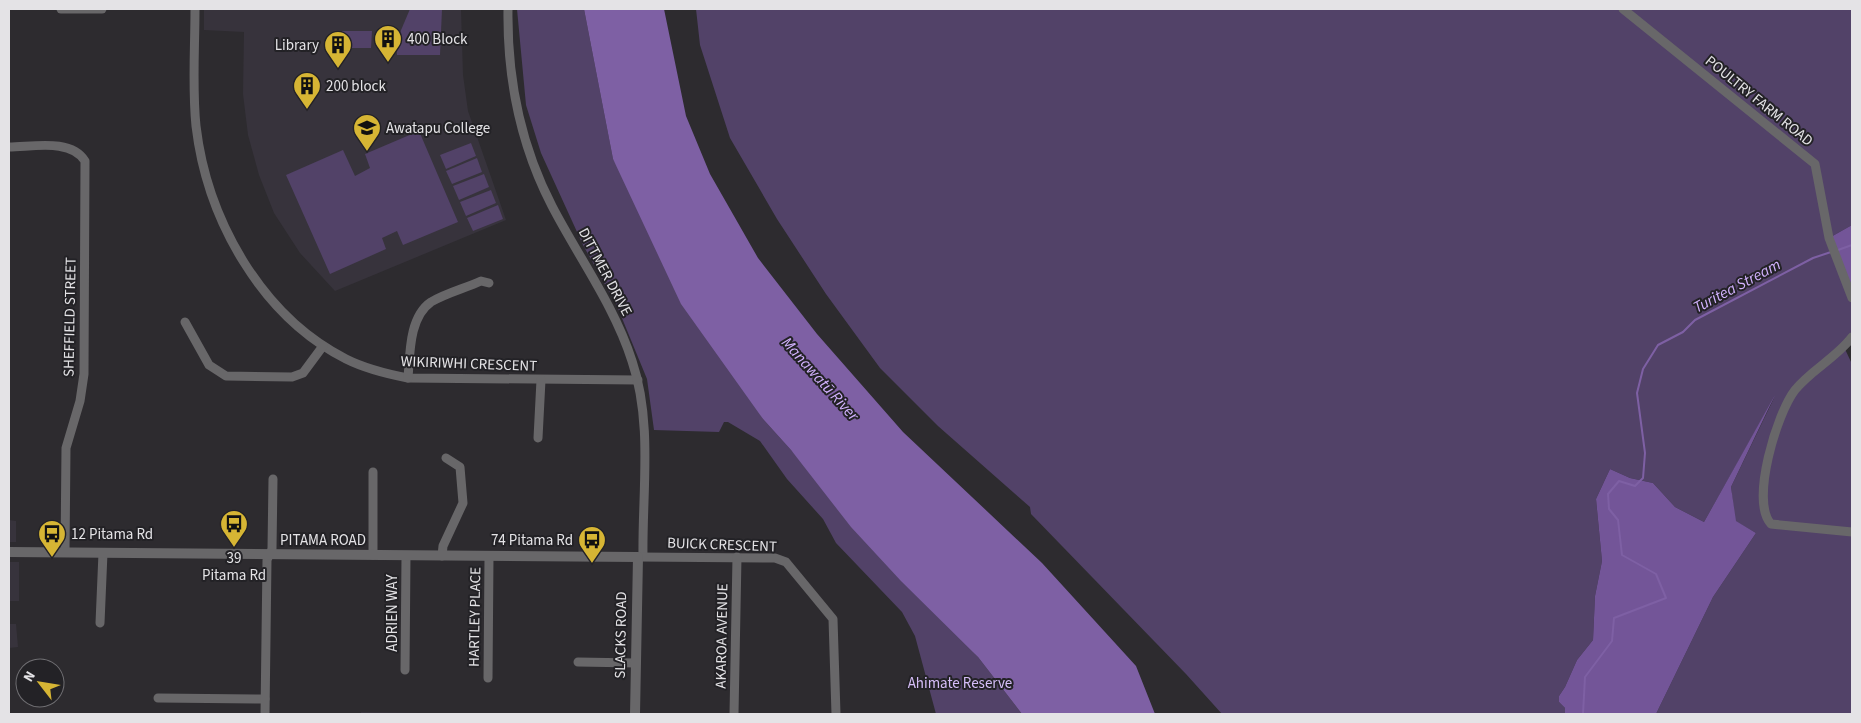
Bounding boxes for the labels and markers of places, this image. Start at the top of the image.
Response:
building icon: 400 Block [373,24,403,63]
place label: 400 Block [407,29,468,50]
building icon: Library [323,30,353,69]
place label: Library [275,35,319,56]
building icon: 200 block [292,71,322,110]
place label: 200 block [326,76,386,97]
school or university icon: Awatapu College [352,113,382,152]
place label: Awatapu College [386,118,490,139]
bus stop icon: 39 Pitama Rd [219,509,249,548]
bus stop icon: 12 Pitama Rd [37,519,67,558]
place label: 12 Pitama Rd [71,524,153,545]
bus stop icon: 74 Pitama Rd [577,525,607,564]
place label: 74 Pitama Rd [491,530,573,551]
place label: 39 Pitama Rd [202,548,266,586]

